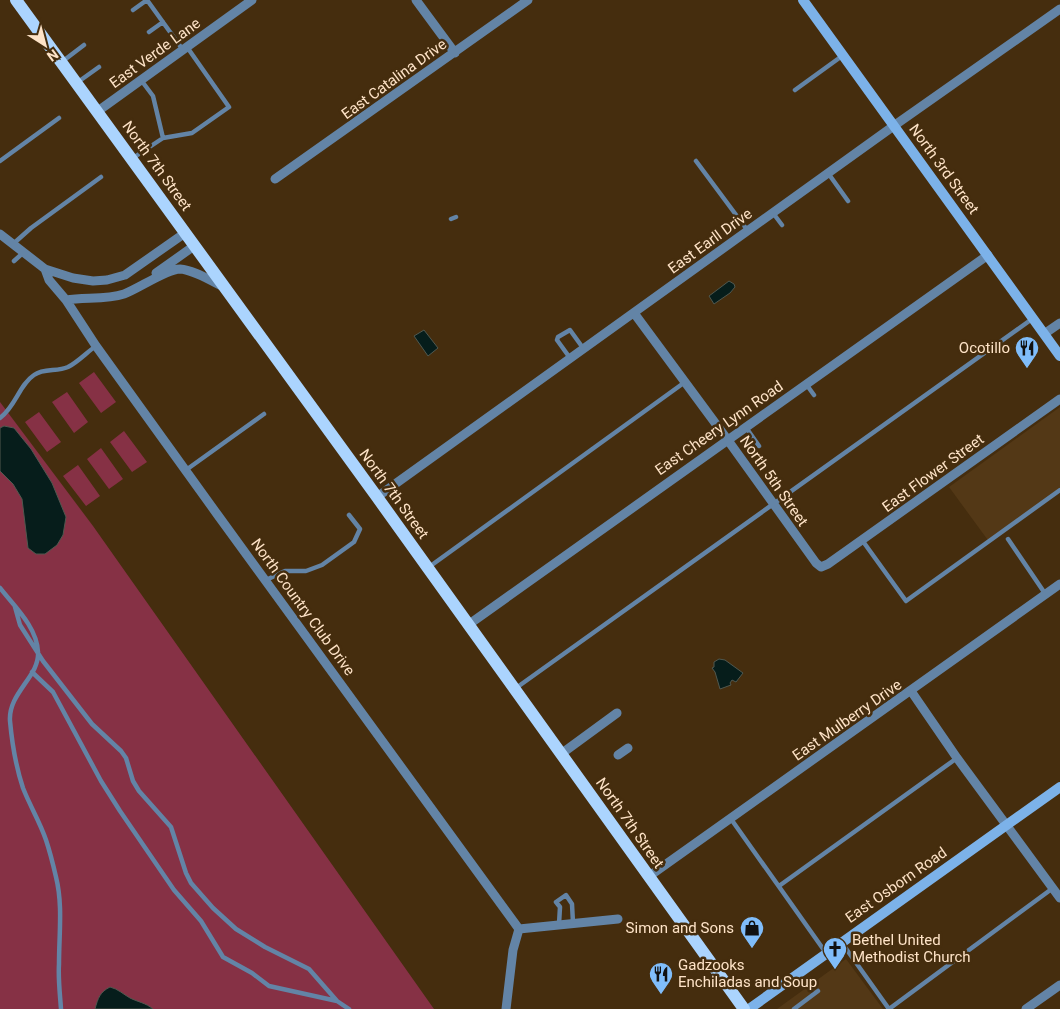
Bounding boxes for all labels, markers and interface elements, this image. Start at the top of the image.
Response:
street label: East Verde Lane [106,14,204,92]
north arrow [20,20,70,70]
street label: East Catalina Drive [338,35,450,123]
text: N [44,46,61,65]
street label: North 7th Street [118,118,196,214]
street label: North 3rd Street [905,121,983,218]
street label: East Earll Drive [664,204,756,278]
restaurant icon: Ocotillo [1014,335,1040,369]
place label: Ocotillo [959,339,1010,357]
street label: East Cheery Lynn Road [652,377,786,479]
street label: East Flower Street [879,430,987,516]
street label: North 5th Street [736,432,812,530]
street label: North 7th Street [355,446,433,542]
street label: North Country Club Drive [247,535,359,679]
street label: East Mulberry Drive [789,676,905,764]
street label: North 7th Street [592,774,668,872]
street label: East Osborn Road [842,843,950,927]
shop icon: Simon and Sons [739,915,765,949]
place label: Simon and Sons [626,919,734,937]
place label: Bethel United Methodist Church [852,931,971,966]
church icon: Bethel United Methodist Church [822,936,848,970]
place label: Gadzooks Enchiladas and Soup [678,956,817,991]
restaurant icon: Gadzooks Enchiladas and Soup [648,961,674,995]

